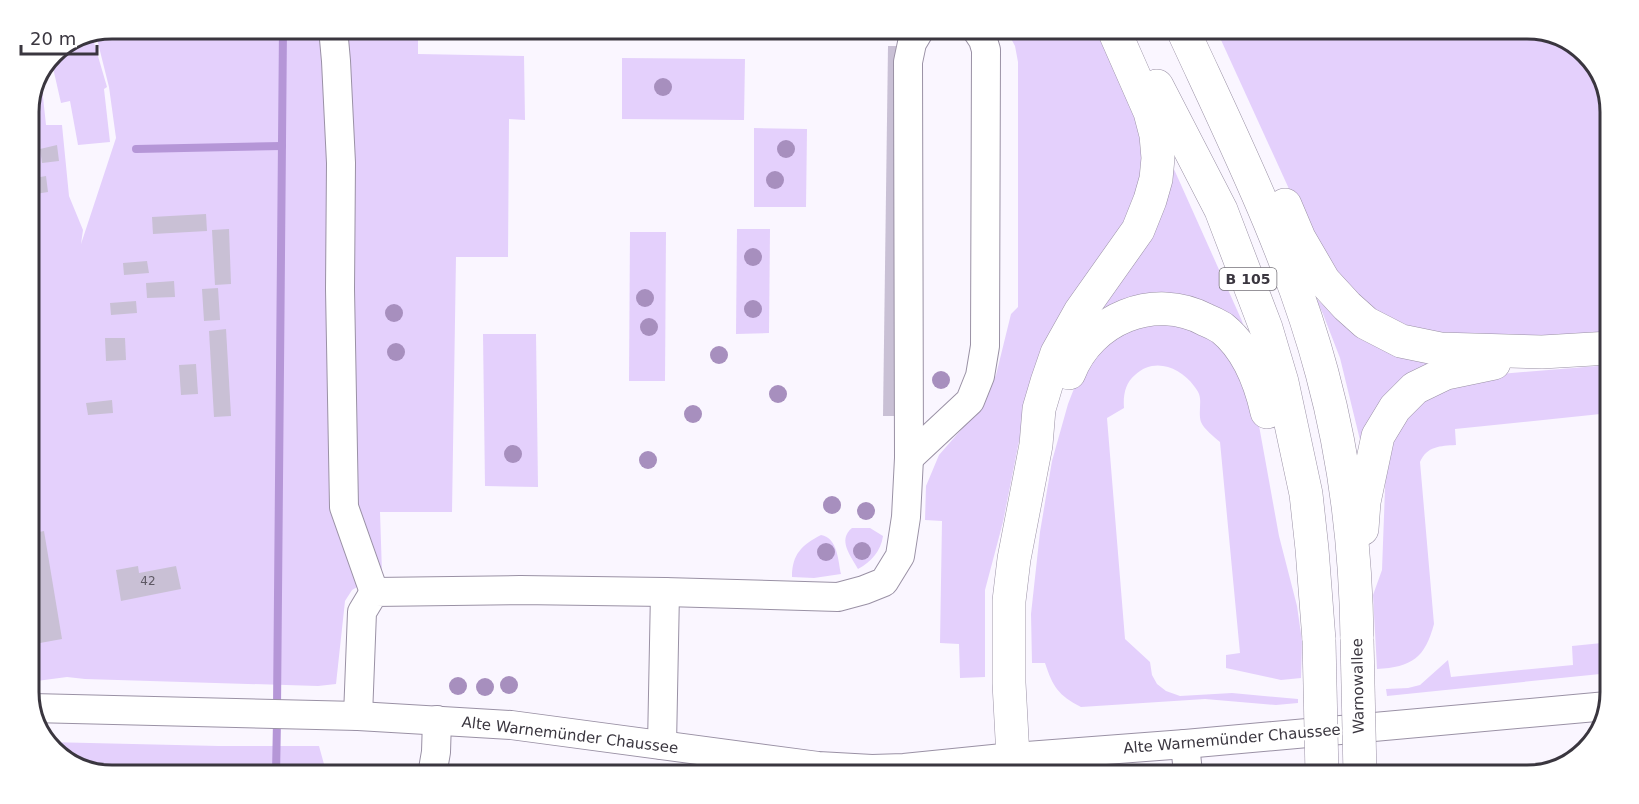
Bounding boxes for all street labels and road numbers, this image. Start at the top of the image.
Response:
road number: B 105 [1220,268,1276,290]
street label: Warnowallee [1348,638,1368,734]
street label: Alte Warnemünder Chaussee [461,713,679,757]
street label: Alte Warnemünder Chaussee [1123,721,1341,757]

